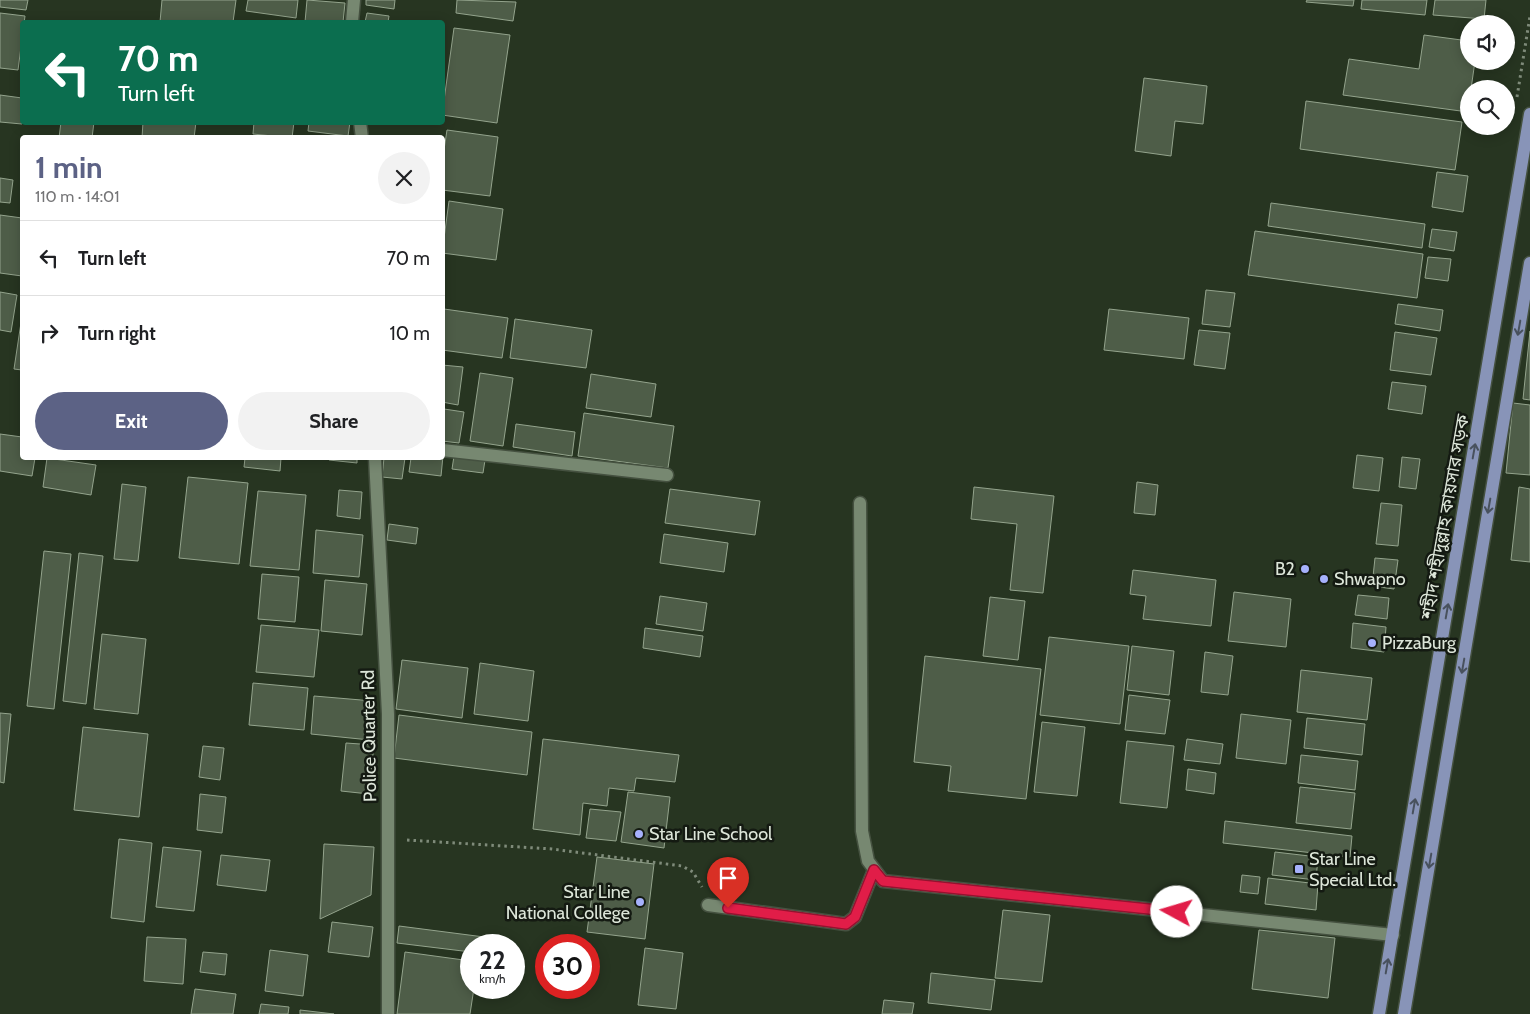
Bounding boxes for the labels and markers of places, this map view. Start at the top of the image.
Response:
place label: B2 [1275,558,1295,580]
marker: B2 [1299,563,1311,575]
place label: Shwapno [1334,568,1406,590]
marker: Shwapno [1318,573,1330,585]
place label: PizzaBurg [1382,632,1457,654]
marker: PizzaBurg [1366,637,1378,649]
place label: Star Line School [649,823,773,845]
marker: Star Line School [633,828,645,840]
place label: Star Line Special Ltd. [1309,848,1396,891]
pin [707,857,749,908]
marker: Star Line Special Ltd. [1293,863,1305,875]
place label: Star Line National College [506,881,630,924]
marker: Star Line National College [634,896,646,908]

